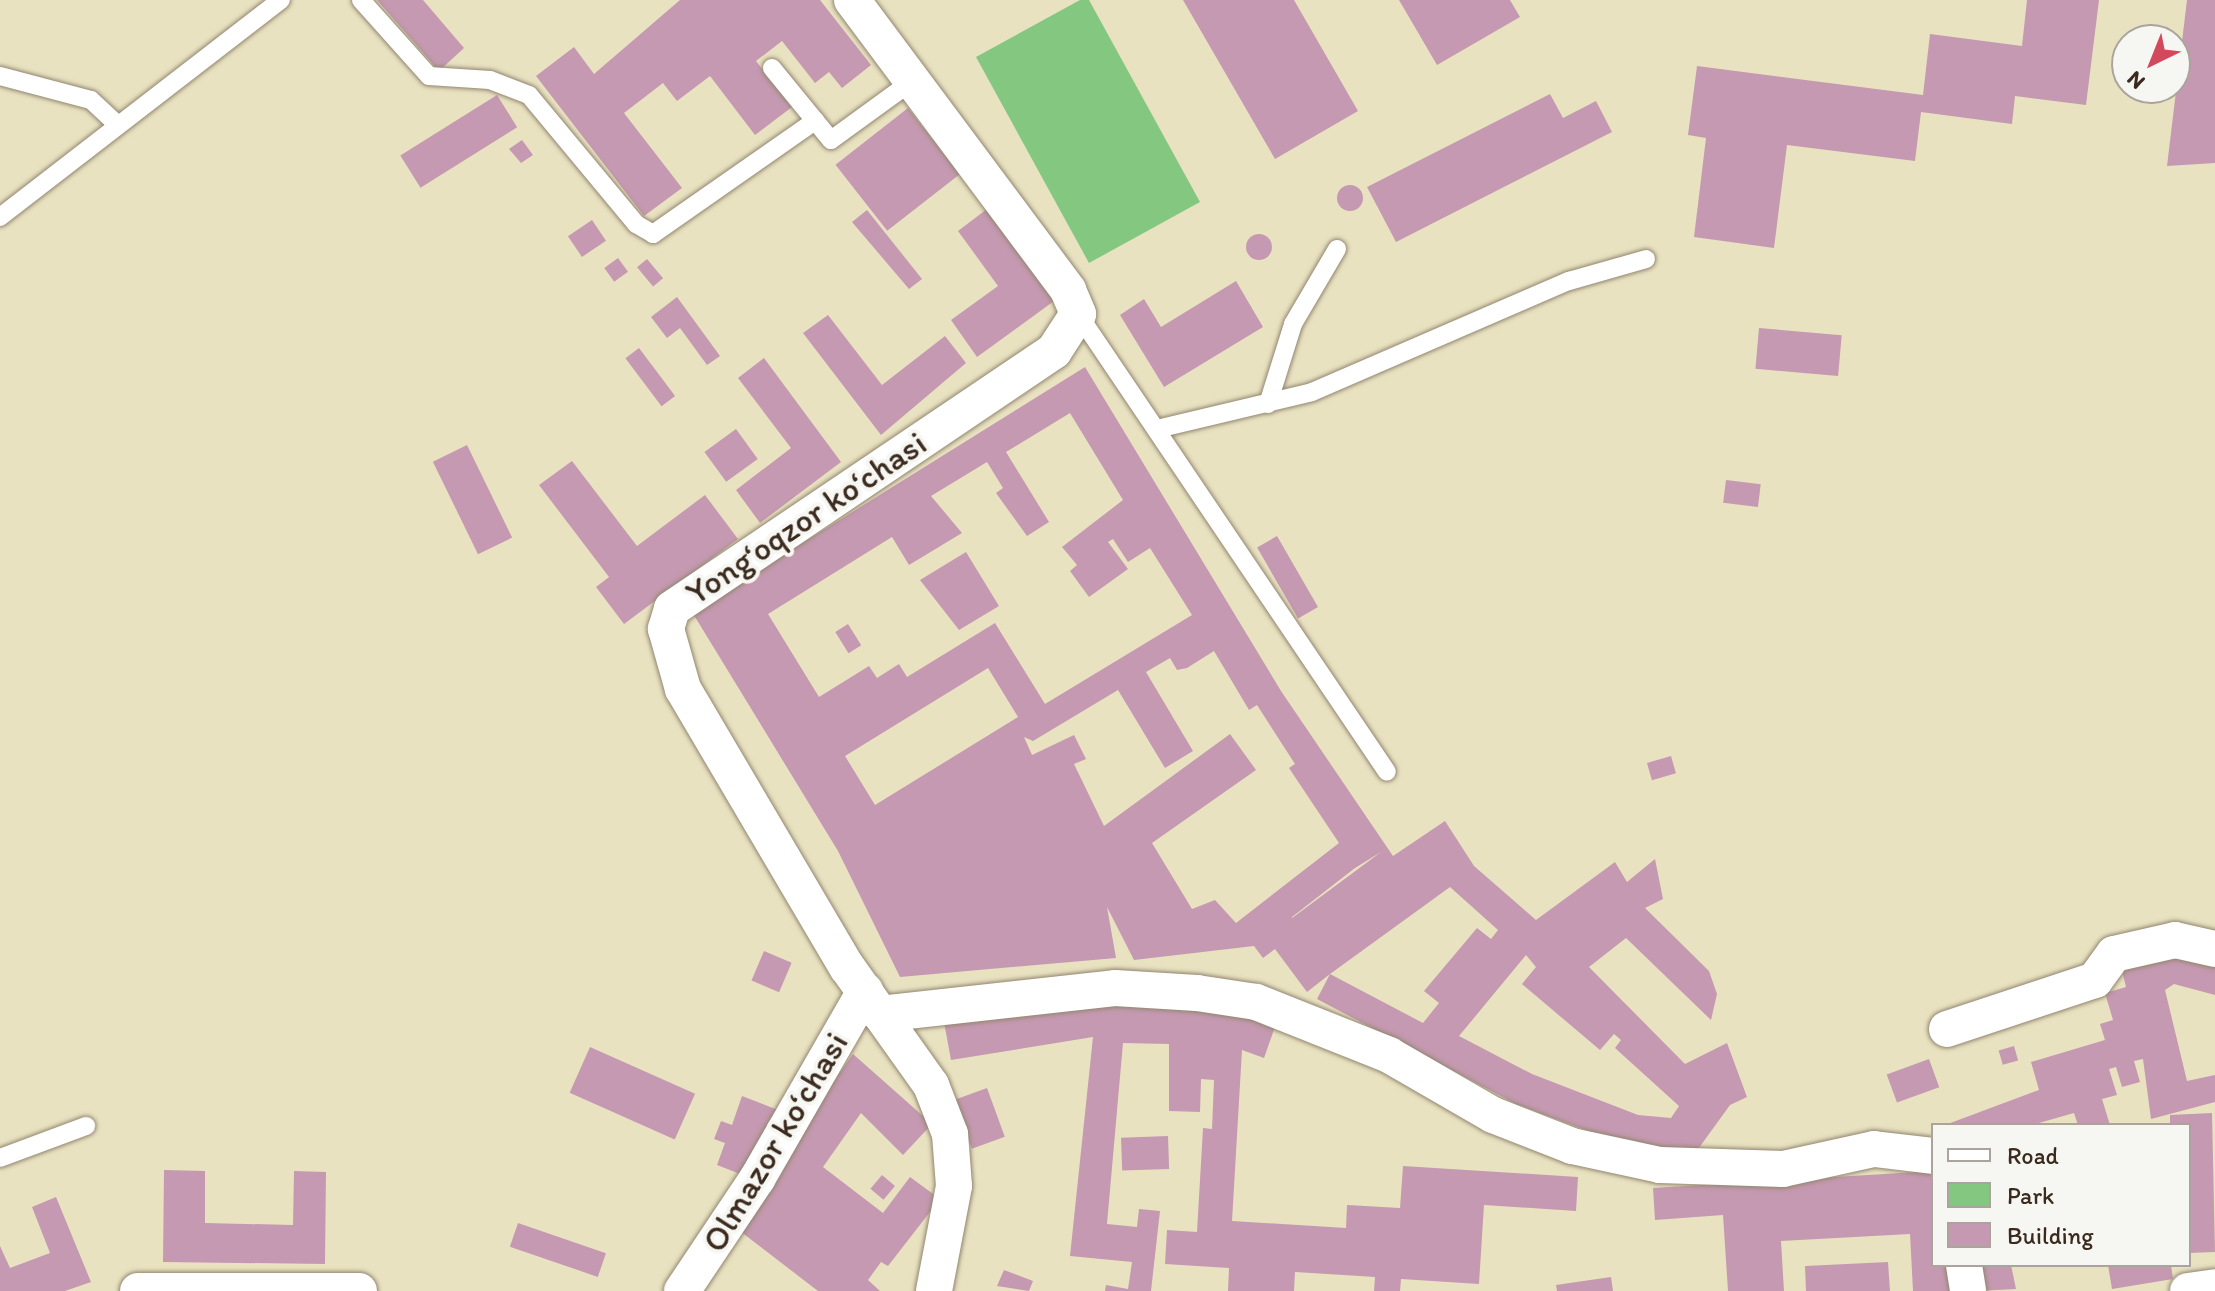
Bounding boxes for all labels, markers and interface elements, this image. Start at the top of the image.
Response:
north arrow [2111,24,2191,104]
text: N [2121,66,2150,95]
street label: Yongʻoqzor koʻchasi [678,423,934,613]
street label: Olmazor koʻchasi [693,1025,857,1259]
legend [1931,1123,2191,1267]
text: Road [2007,1141,2059,1170]
text: Park [2007,1181,2054,1210]
text: Building [2007,1221,2094,1250]

